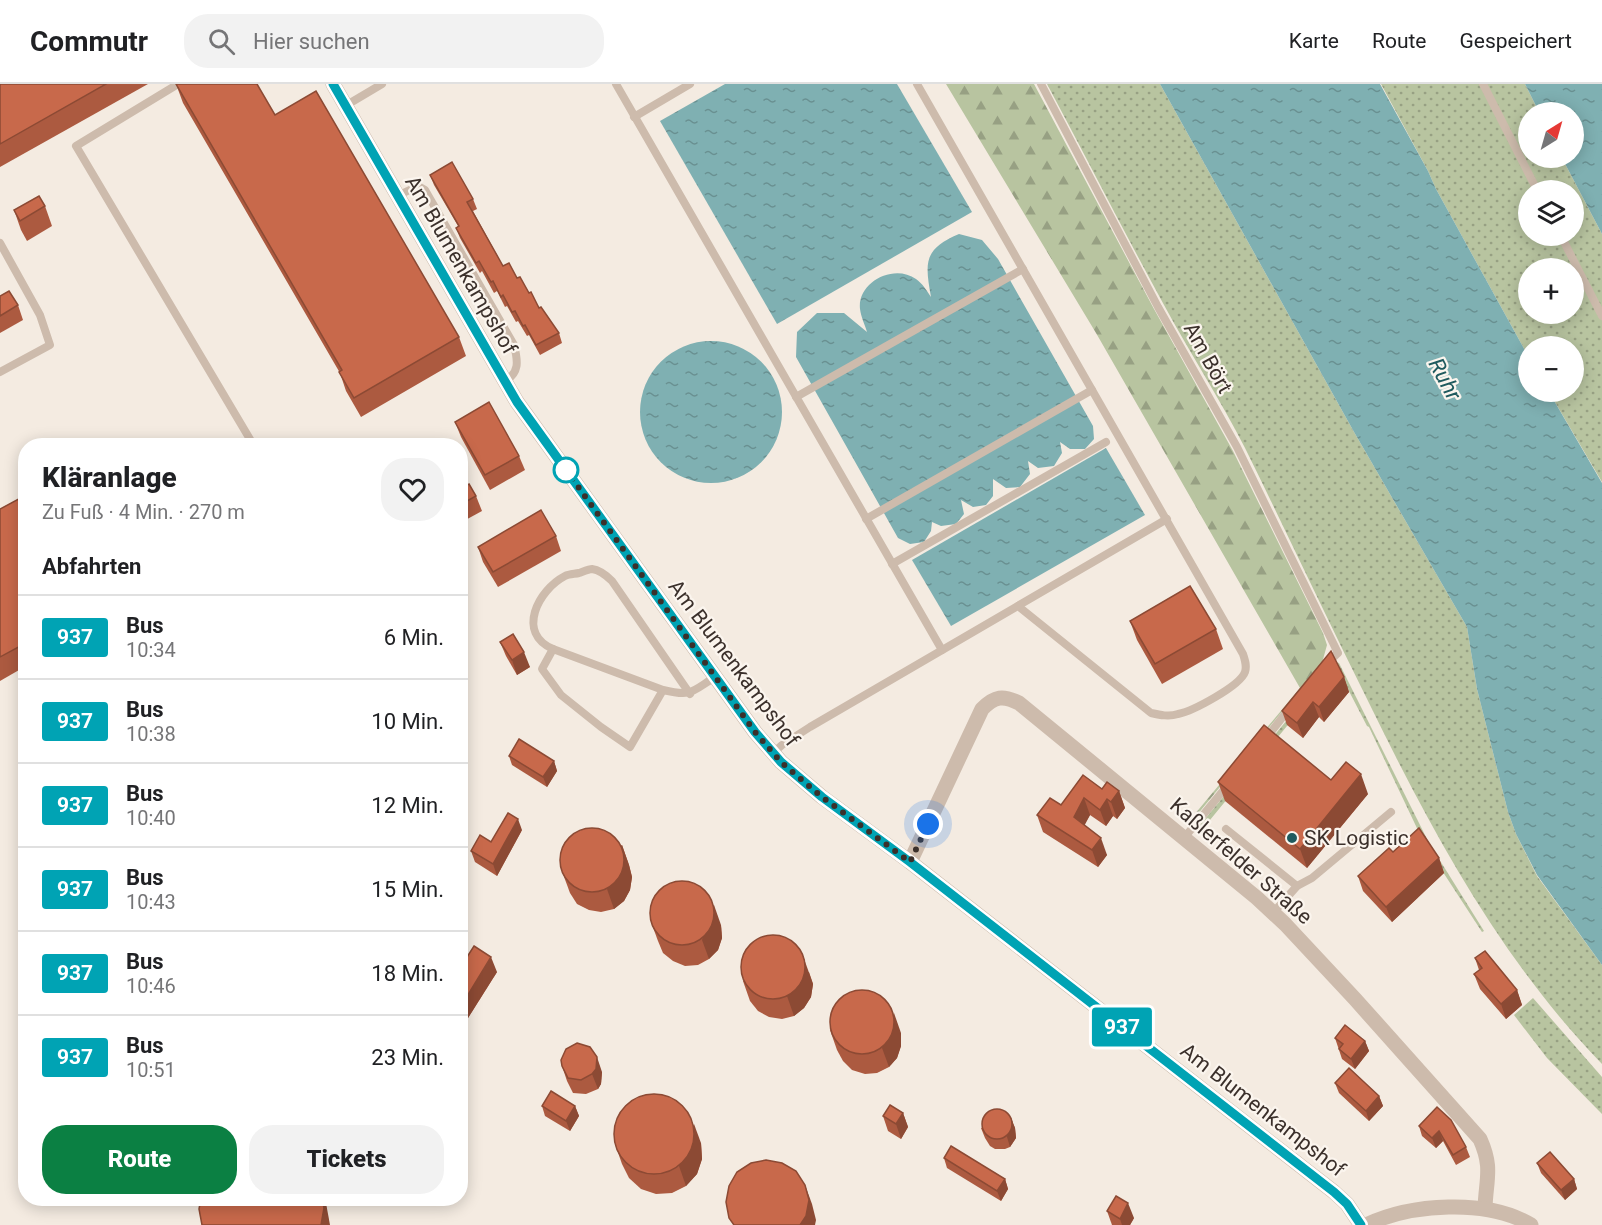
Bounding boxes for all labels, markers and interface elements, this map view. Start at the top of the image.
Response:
search box [184,14,604,68]
text: Commutr [30,25,148,58]
icon: search [205,25,238,58]
text: Hier suchen [253,29,370,54]
text: Karte [1289,29,1339,53]
text: Route [1372,29,1426,53]
text: Gespeichert [1459,29,1572,53]
north arrow [1518,102,1584,168]
map controls [1518,102,1584,402]
street label: Am Blumenkampshof [400,171,522,359]
button: layers [1518,180,1584,246]
button: + [1518,258,1584,324]
street label: Am Bört [1179,319,1237,398]
button: − [1518,336,1584,402]
water label: Ruhr [1424,354,1467,405]
unlabelled marker [553,457,579,483]
button: heart [381,458,444,521]
text: Kläranlage [42,461,177,494]
text: Zu Fuß · 4 Min. · 270 m [42,500,245,524]
text: Abfahrten [42,554,141,579]
street label: Am Blumenkampshof [664,575,805,752]
text: Bus [126,613,164,638]
text: 937 [57,625,93,649]
text: 6 Min. [384,625,444,650]
text: 10:34 [126,638,176,662]
text: Bus [126,697,164,722]
text: 937 [57,709,93,733]
text: 10 Min. [371,709,444,734]
text: 10:38 [126,722,176,746]
text: Bus [126,781,164,806]
text: 937 [57,793,93,817]
text: 12 Min. [371,793,444,818]
street label: Kaßlerfelder Straße [1165,793,1317,929]
text: 10:40 [126,806,176,830]
your location [913,809,943,839]
place label: SK Logistic [1304,826,1409,850]
marker: SK Logistic [1285,831,1299,845]
text: Bus [126,865,164,890]
text: 937 [57,877,93,901]
text: 15 Min. [371,877,444,902]
text: 10:43 [126,890,176,914]
text: Bus [126,949,164,974]
text: 937 [57,961,93,985]
text: 18 Min. [371,961,444,986]
text: 10:46 [126,974,176,998]
line badge: 937 [1088,1008,1156,1046]
text: 937 [1104,1015,1140,1039]
text: Bus [126,1033,164,1058]
street label: Am Blumenkampshof [1176,1038,1351,1182]
text: 937 [57,1045,93,1069]
text: 23 Min. [371,1045,444,1070]
text: 10:51 [126,1058,176,1082]
button: Route [42,1125,237,1194]
button: Tickets [249,1125,444,1194]

